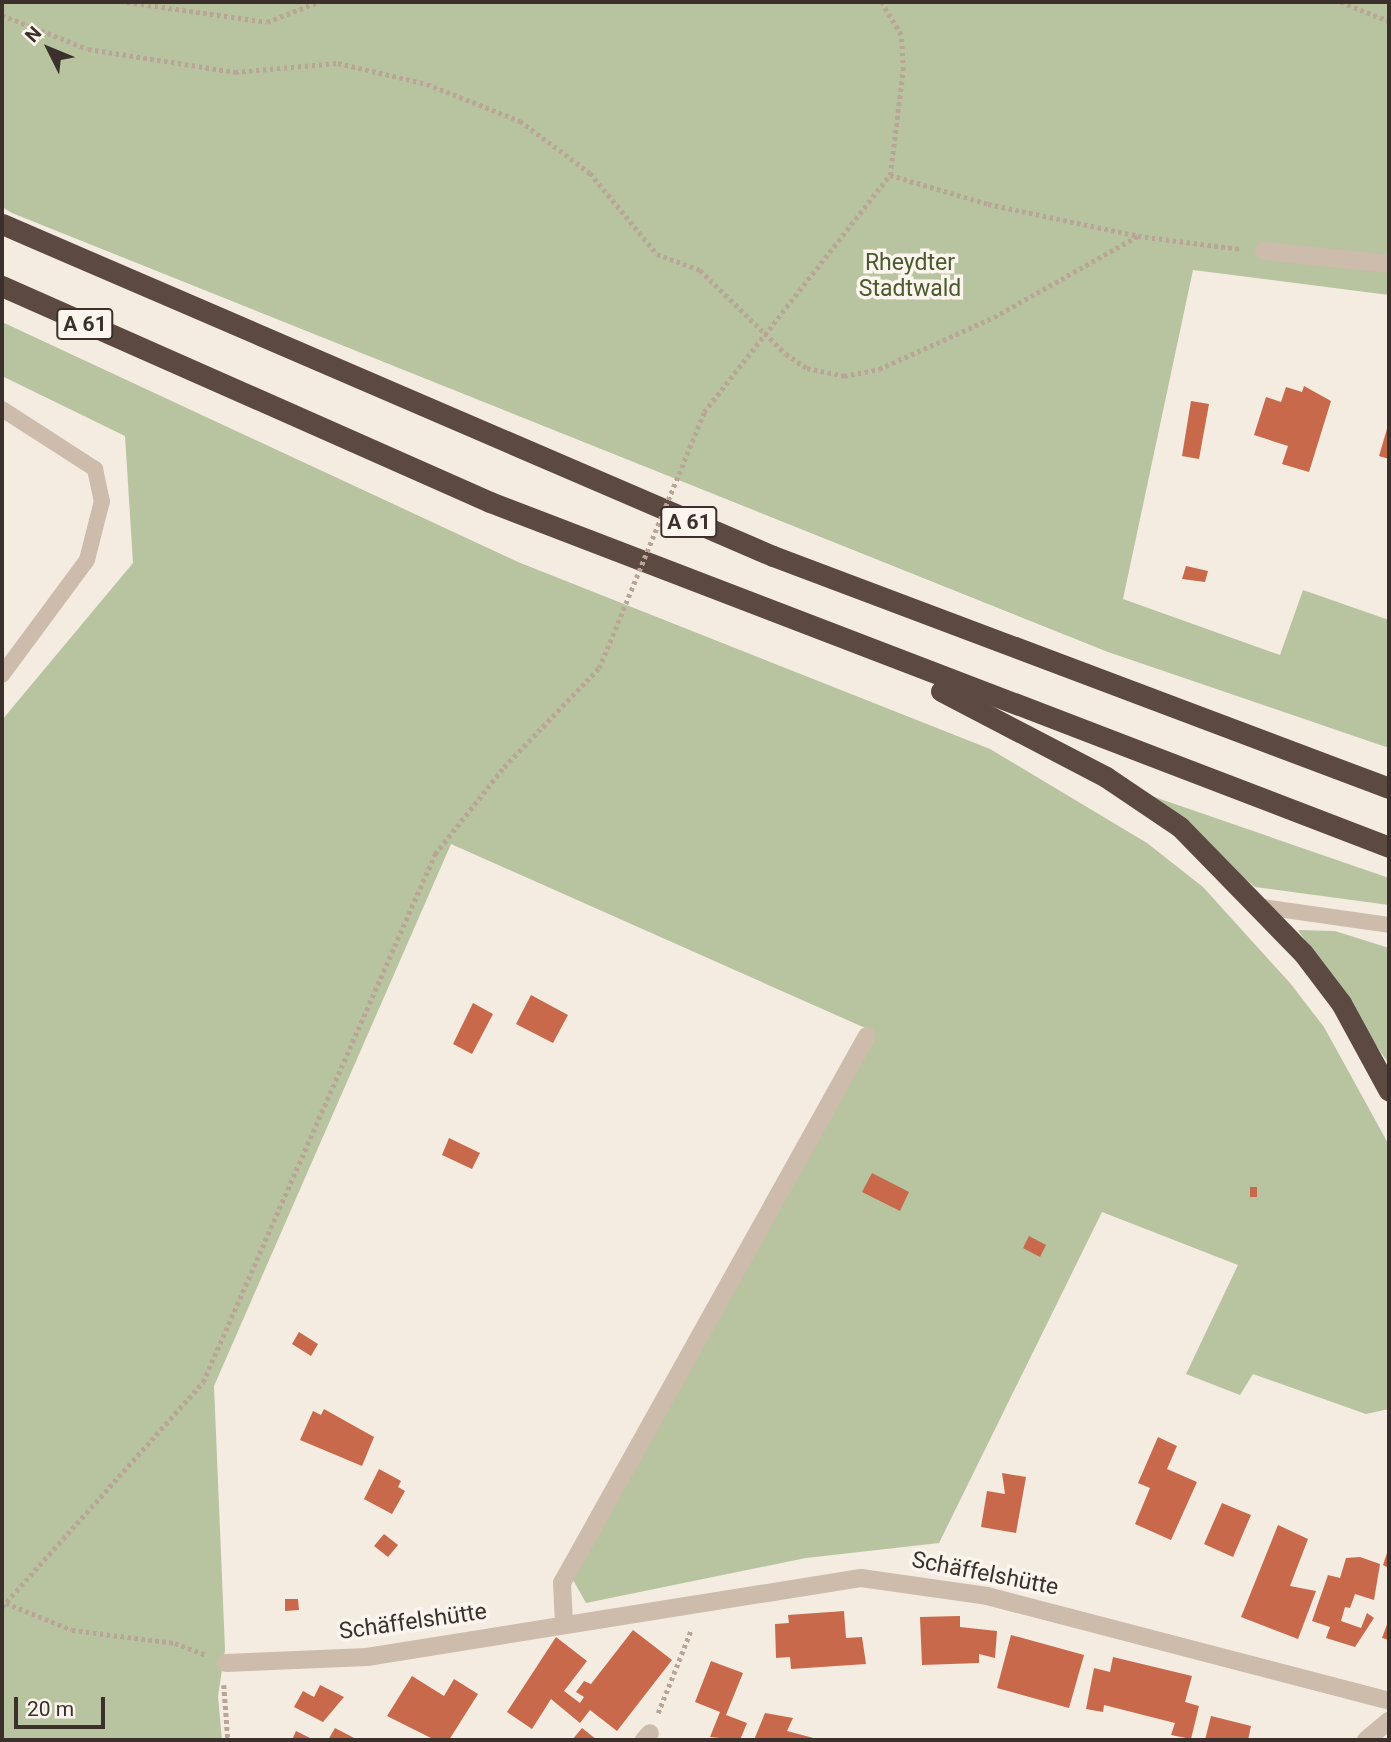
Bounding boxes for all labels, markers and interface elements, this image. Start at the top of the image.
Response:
north arrow [14,14,84,84]
text: N [20,22,46,47]
park label: Rheydter Stadtwald [859,249,961,303]
road number: A 61 [55,306,115,342]
road number: A 61 [659,504,719,540]
street label: Schäffelshütte [909,1546,1061,1602]
street label: Schäffelshütte [337,1598,489,1646]
scale bar [18,1682,108,1726]
text: 20 m [27,1697,74,1721]

